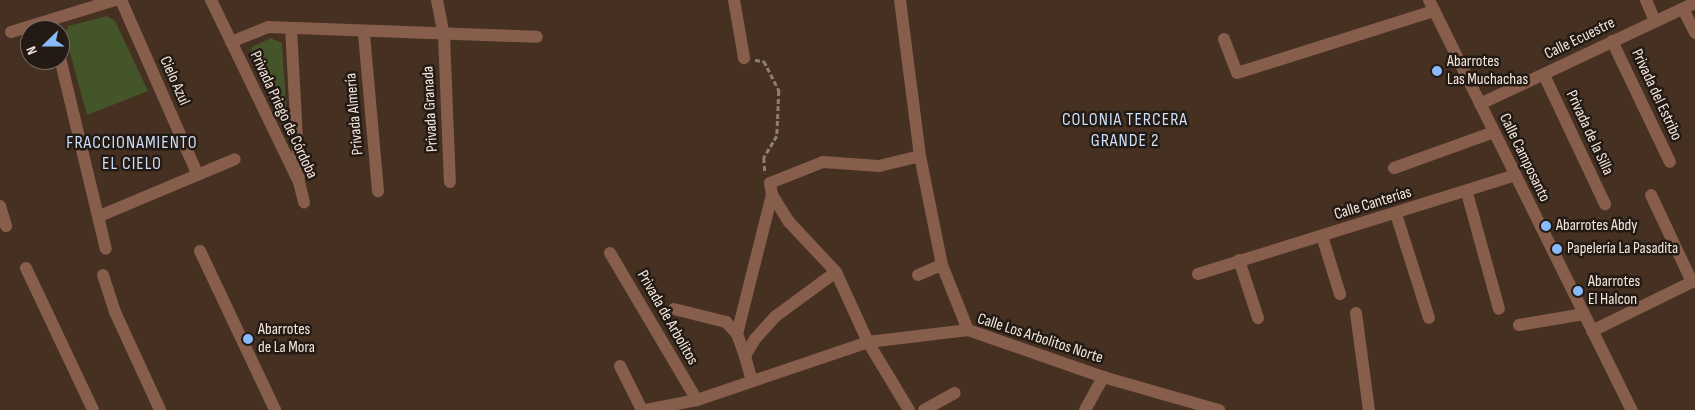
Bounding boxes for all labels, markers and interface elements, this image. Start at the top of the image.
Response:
street label: Calle Ecuestre [1542,14,1618,64]
north arrow [20,20,70,70]
text: N [22,44,41,57]
street label: Privada del Estribo [1626,46,1686,144]
street label: Privada Priego de Córdoba [245,48,321,182]
place label: Abarrotes Las Muchachas [1447,52,1528,90]
street label: Cielo Azul [155,53,193,109]
street label: Privada Granada [419,65,443,153]
marker: Abarrotes Las Muchachas [1431,65,1443,77]
street label: Privada Almería [342,72,368,156]
street label: Privada de la Silla [1561,88,1617,178]
district label: COLONIA TERCERA GRANDE 2 [1060,110,1190,152]
street label: Calle Camposanto [1494,111,1554,205]
district label: FRACCIONAMIENTO EL CIELO [64,133,200,176]
street label: Calle Canterías [1332,183,1414,225]
place label: Abarrotes Abdy [1556,216,1637,236]
marker: Abarrotes Abdy [1540,220,1552,232]
place label: Papelería La Pasadita [1567,239,1678,259]
marker: Papelería La Pasadita [1551,243,1563,255]
street label: Privada de Arbolitos [632,267,702,369]
place label: Abarrotes El Halcon [1588,272,1640,310]
marker: Abarrotes El Halcon [1572,285,1584,297]
street label: Calle Los Arbolitos Norte [975,310,1105,368]
place label: Abarrotes de La Mora [258,320,315,358]
marker: Abarrotes de La Mora [242,333,254,345]

